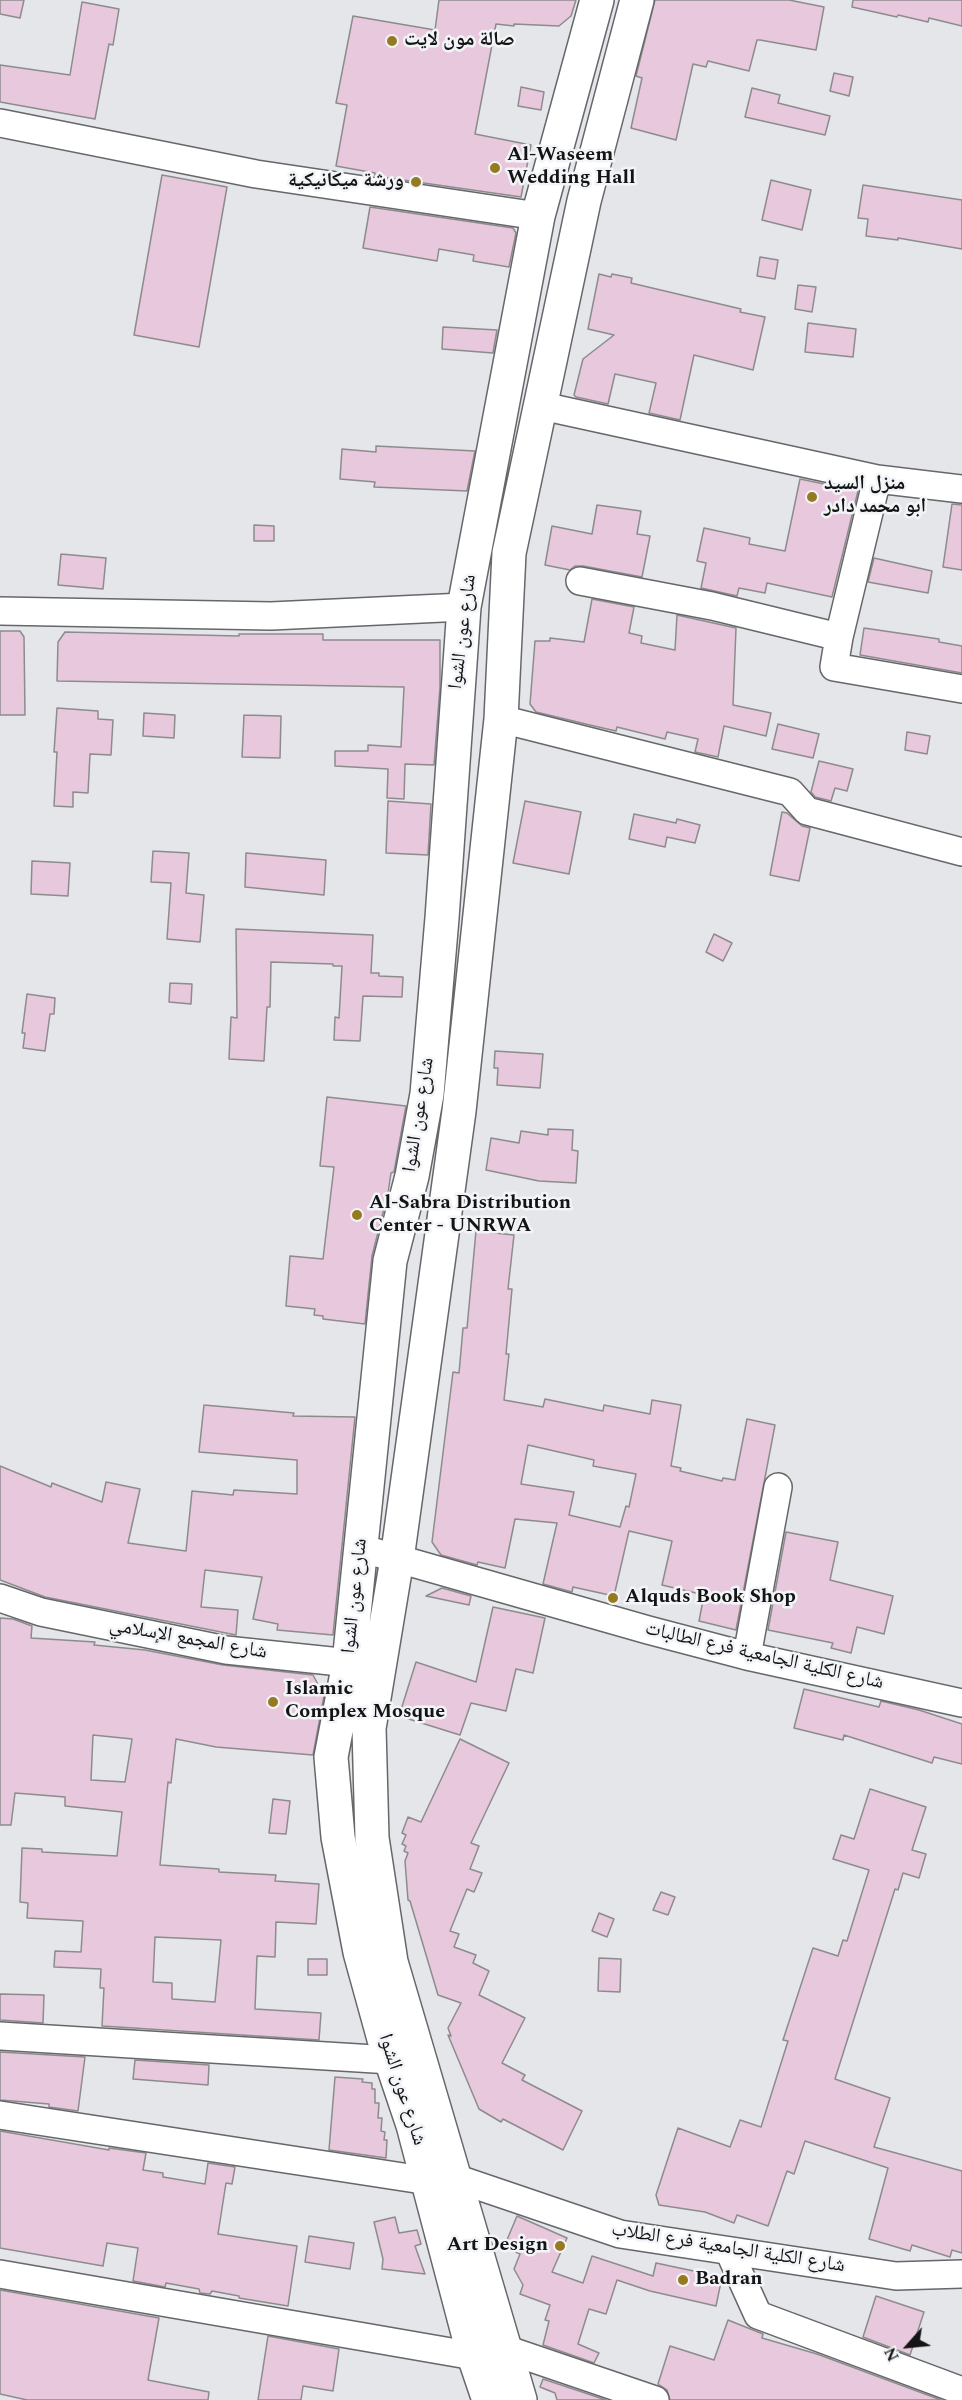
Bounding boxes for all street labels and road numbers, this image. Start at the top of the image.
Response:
street label: شارع عون الشوا [445,573,483,691]
street label: شارع عون الشوا [399,1056,441,1174]
street label: شارع عون الشوا [338,1537,374,1655]
street label: شارع المجمع الإسلامي [107,1614,269,1666]
street label: شارع الكلية الجامعية فرع الطالبات [642,1618,886,1696]
street label: شارع عون الشوا [372,2031,430,2149]
street label: شارع الكلية الجامعية فرع الطلاب [610,2219,846,2279]

